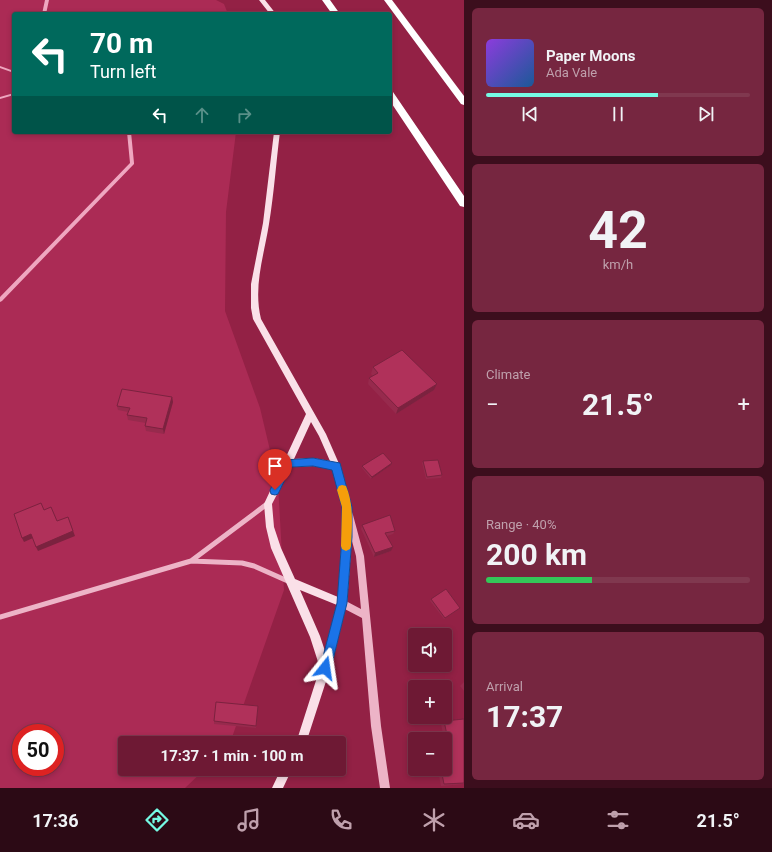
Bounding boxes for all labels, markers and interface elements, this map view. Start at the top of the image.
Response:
text: 70 m [90,27,153,60]
icon: left [24,28,76,80]
text: Paper Moons [546,47,636,65]
text: Turn left [90,61,156,82]
text: Ada Vale [546,65,597,80]
icon: previous [519,103,541,125]
icon: pause [607,103,629,125]
icon: next [695,103,717,125]
icon: left [149,104,171,126]
icon: ahead [191,104,213,126]
icon: right [233,104,255,126]
text: 42 [588,200,648,261]
text: km/h [603,257,633,272]
text: Climate [486,367,530,382]
text: 21.5° [582,387,654,422]
text: − [486,392,499,417]
text: + [738,392,750,417]
pin [258,449,292,490]
icon: arrive [264,455,286,477]
text: Range · 40% [486,517,556,532]
text: 200 km [486,537,587,572]
map controls [408,628,452,776]
button: sound [408,628,452,672]
position arrow [304,647,346,689]
text: Arrival [486,679,523,694]
button: + [408,680,452,724]
text: 17:37 [486,699,563,734]
speed limit sign: 50 [12,724,64,776]
button: − [408,732,452,776]
text: 17:37 · 1 min · 100 m [161,747,303,765]
icon: directions [143,806,171,834]
icon: music [235,806,263,834]
icon: phone [327,806,355,834]
icon: climate [420,806,448,834]
icon: car [512,806,540,834]
icon: filters [604,806,632,834]
text: 17:36 [32,810,79,831]
text: 21.5° [697,810,740,831]

